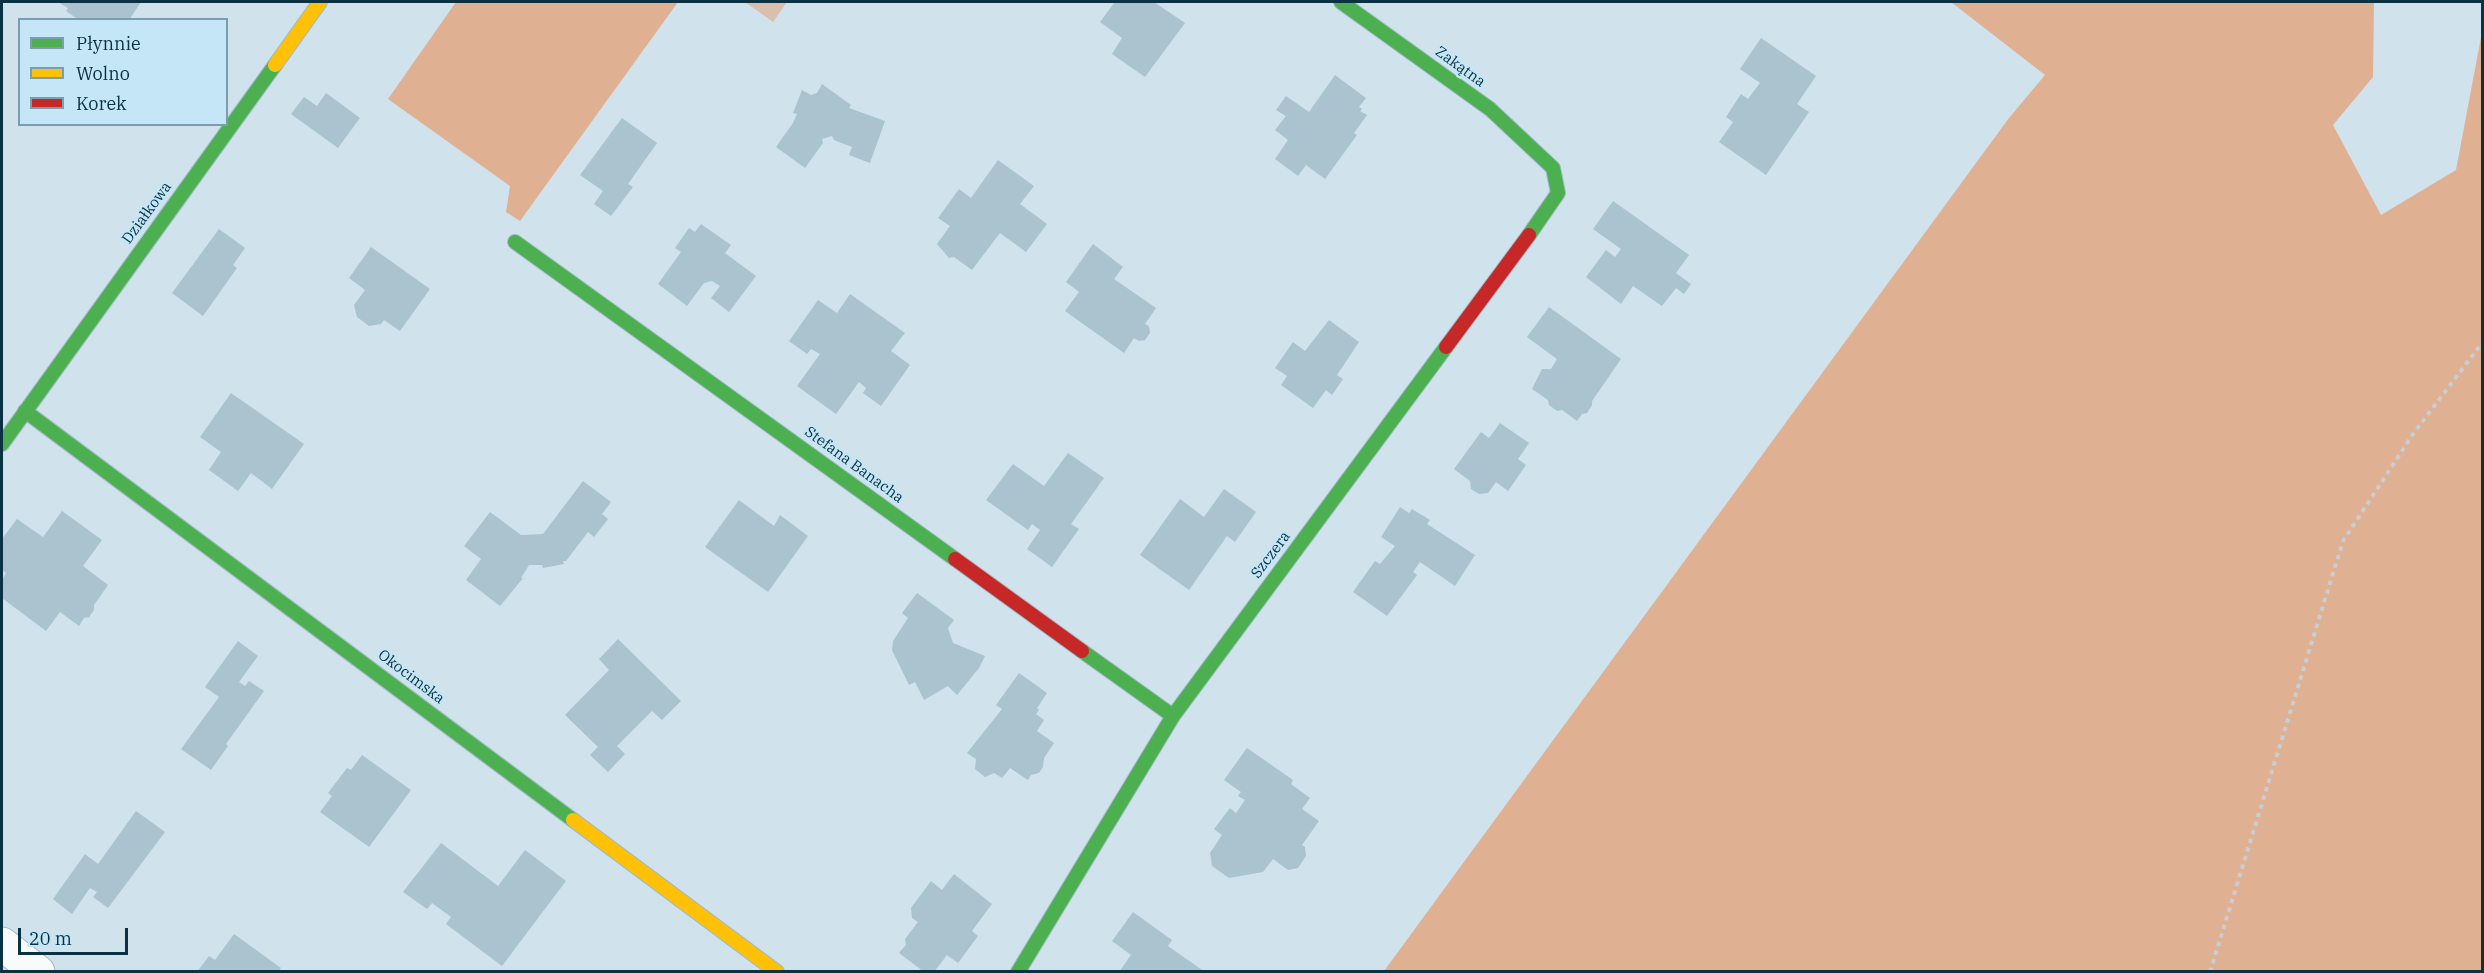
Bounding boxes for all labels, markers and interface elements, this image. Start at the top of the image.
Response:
legend [18,18,228,126]
text: Płynnie [76,32,141,55]
street label: Zakątna [1431,43,1489,91]
text: Wolno [76,62,130,85]
text: Korek [76,92,127,115]
street label: Działkowa [118,178,176,248]
street label: Stefana Banacha [801,423,907,507]
street label: Szczera [1247,528,1295,582]
street label: Okocimska [374,646,448,708]
scale bar [21,916,130,954]
text: 20 m [29,927,72,950]

